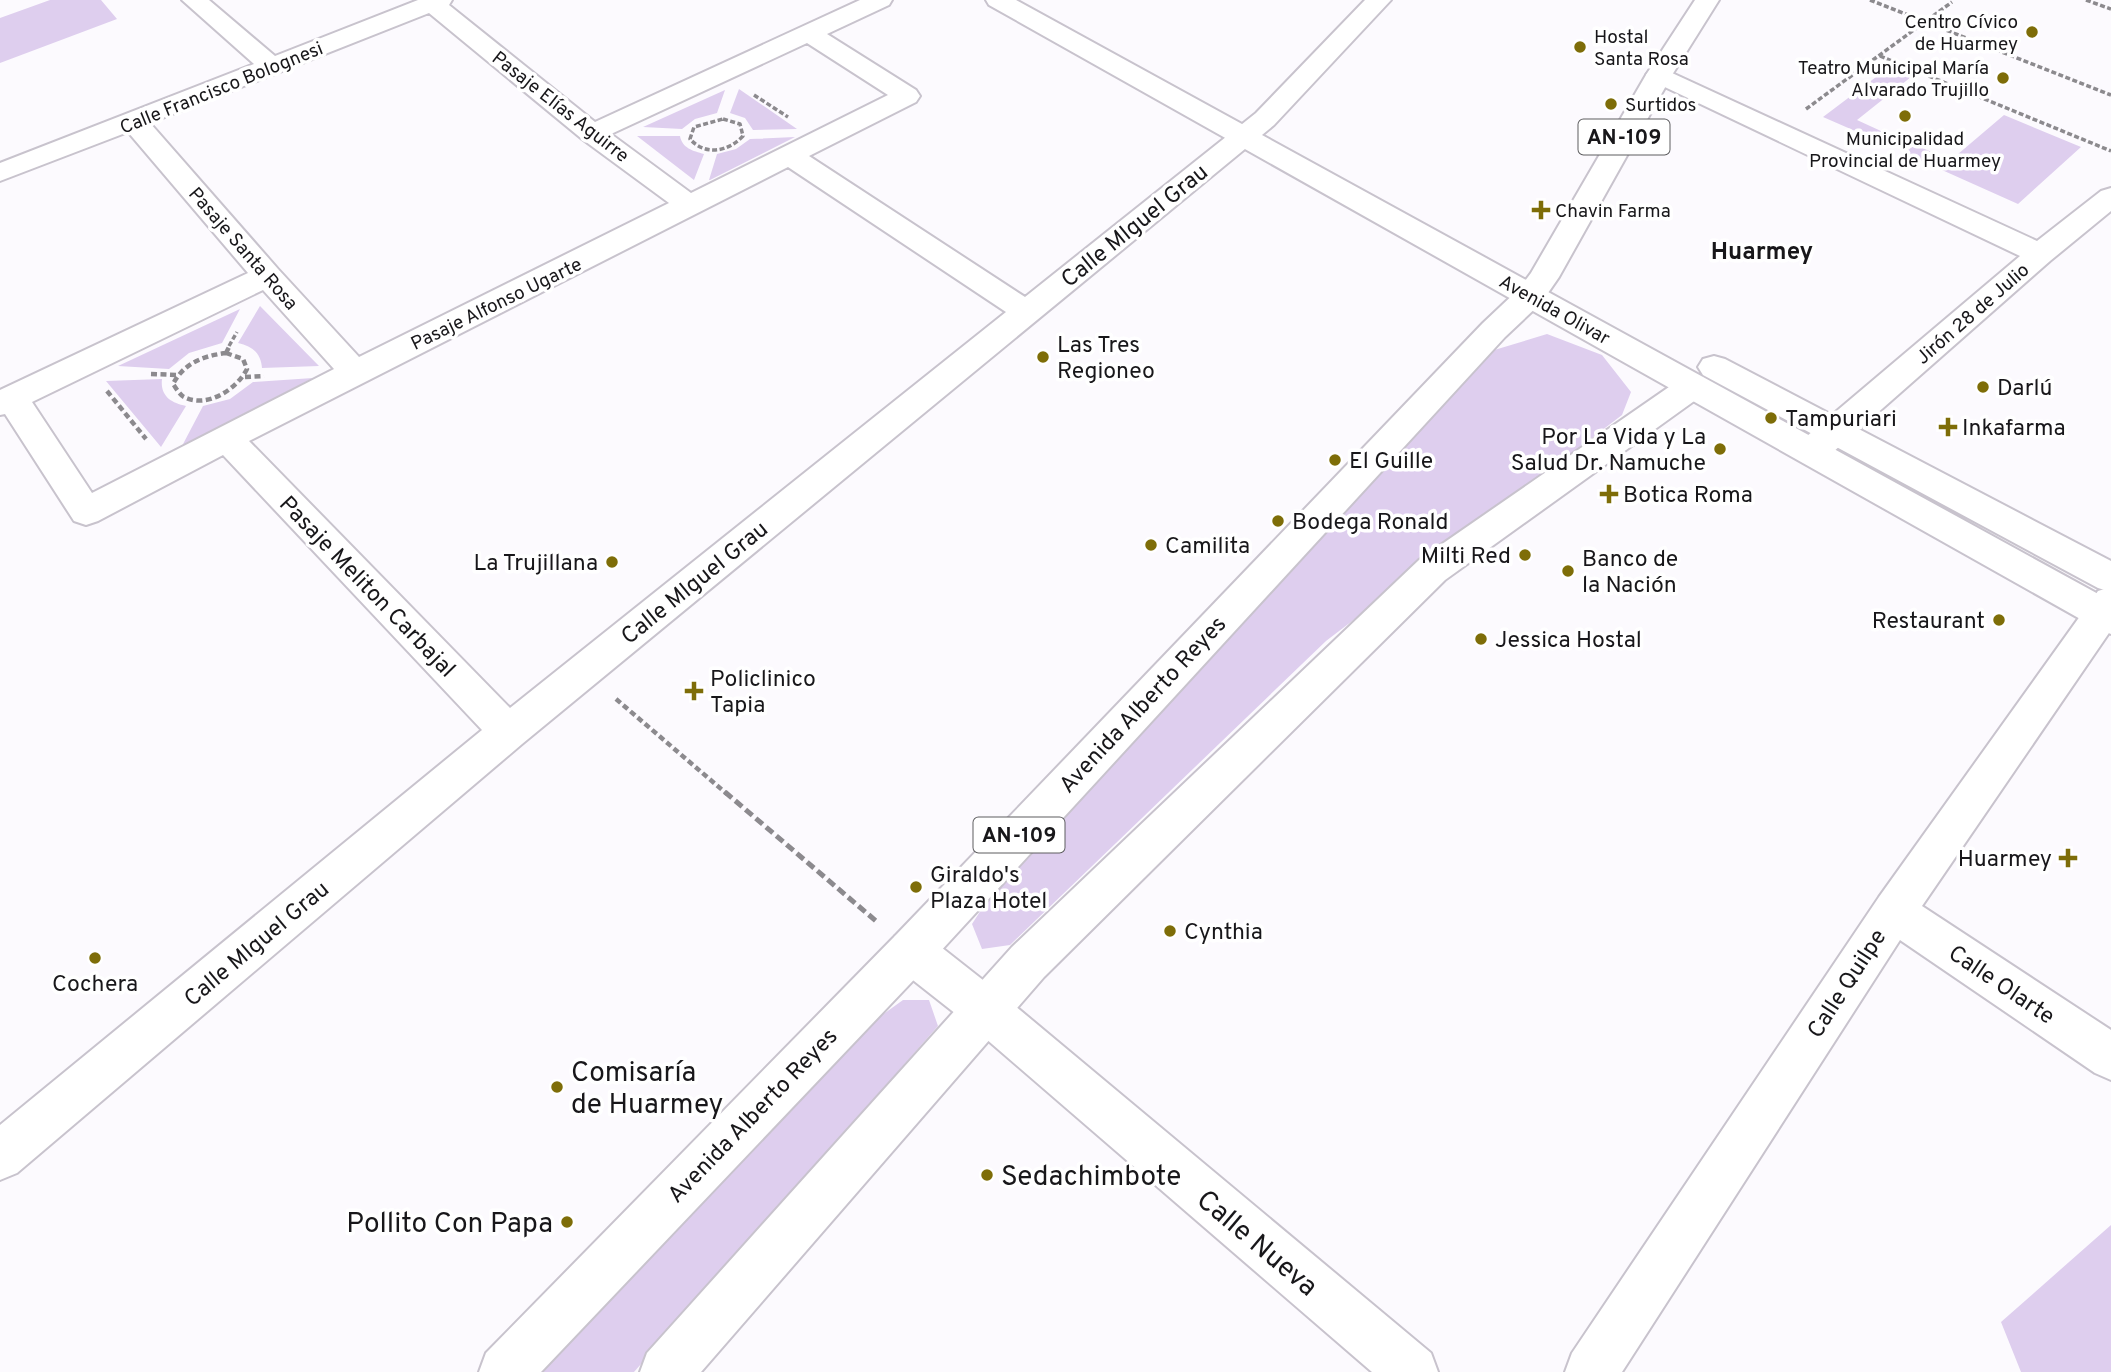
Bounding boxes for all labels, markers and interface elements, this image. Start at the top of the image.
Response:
place label: Centro Cívico de Huarmey [1904,11,2018,57]
marker: Centro Cívico de Huarmey [2024,24,2040,40]
place label: Hostal Santa Rosa [1594,26,1689,72]
street label: Calle Francisco Bolognesi [117,37,327,141]
marker: Hostal Santa Rosa [1572,39,1588,55]
street label: Pasaje Elías Aguirre [486,47,633,169]
place label: Teatro Municipal María Alvarado Trujillo [1798,57,1989,103]
marker: Teatro Municipal María Alvarado Trujillo [1995,70,2011,86]
place label: Surtidos [1625,94,1697,118]
marker: Surtidos [1603,96,1619,112]
marker: Municipalidad Provincial de Huarmey [1897,108,1913,124]
road number: AN-109 [1578,120,1670,154]
place label: Municipalidad Provincial de Huarmey [1809,128,2001,174]
street label: Calle MIguel Grau [1056,159,1215,295]
street label: Pasaje Santa Rosa [183,183,302,316]
place label: Chavin Farma [1555,200,1671,224]
marker: Chavin Farma [1533,202,1549,218]
district label: Huarmey [1711,238,1813,268]
street label: Pasaje Alfonso Ugarte [407,253,586,357]
street label: Jirón 28 de Julio [1912,259,2035,370]
street label: Avenida Olivar [1494,270,1614,351]
place label: Las Tres Regioneo [1057,332,1155,387]
marker: Las Tres Regioneo [1035,349,1051,365]
place label: Darlú [1997,375,2052,404]
marker: Darlú [1975,379,1991,395]
place label: Tampuriari [1785,406,1897,435]
marker: Tampuriari [1763,410,1779,426]
place label: Inkafarma [1962,415,2066,444]
marker: Inkafarma [1940,419,1956,435]
place label: Por La Vida y La Salud Dr. Namuche [1511,424,1706,479]
marker: Por La Vida y La Salud Dr. Namuche [1712,441,1728,457]
place label: El Guille [1349,448,1433,477]
marker: El Guille [1327,452,1343,468]
place label: Botica Roma [1623,482,1753,511]
marker: Botica Roma [1601,486,1617,502]
street label: Pasaje Meliton Carbajal [272,491,461,685]
place label: Bodega Ronald [1292,509,1448,538]
marker: Bodega Ronald [1270,513,1286,529]
street label: Calle MIguel Grau [616,516,775,652]
place label: Camilita [1165,533,1250,562]
marker: Camilita [1143,537,1159,553]
place label: Milti Red [1421,543,1511,572]
place label: Banco de la Nación [1582,546,1678,601]
marker: Milti Red [1517,547,1533,563]
place label: La Trujillana [473,550,598,579]
marker: La Trujillana [604,554,620,570]
marker: Banco de la Nación [1560,563,1576,579]
place label: Restaurant [1872,608,1985,637]
street label: Avenida Alberto Reyes [1054,611,1234,800]
marker: Restaurant [1991,612,2007,628]
place label: Jessica Hostal [1495,627,1642,656]
marker: Jessica Hostal [1473,631,1489,647]
place label: Policlinico Tapia [710,666,816,721]
marker: Policlinico Tapia [684,681,704,701]
road number: AN-109 [974,818,1064,852]
place label: Huarmey [1958,846,2052,875]
marker: Huarmey [2058,848,2078,868]
place label: Giraldo's Plaza Hotel [930,862,1047,917]
street label: Calle MIguel Grau [179,876,336,1014]
marker: Giraldo's Plaza Hotel [908,879,924,895]
place label: Cynthia [1184,919,1263,948]
marker: Cynthia [1162,923,1178,939]
street label: Calle Quilpe [1802,924,1894,1044]
street label: Calle Olarte [1942,940,2059,1032]
marker: Cochera [87,950,103,966]
place label: Cochera [52,971,138,1000]
street label: Avenida Alberto Reyes [663,1023,845,1210]
place label: Comisaría de Huarmey [571,1056,723,1124]
marker: Comisaría de Huarmey [549,1079,565,1095]
place label: Sedachimbote [1001,1160,1181,1196]
marker: Sedachimbote [979,1167,995,1183]
street label: Calle Nueva [1188,1183,1324,1306]
place label: Pollito Con Papa [346,1207,553,1243]
marker: Pollito Con Papa [559,1214,575,1230]

